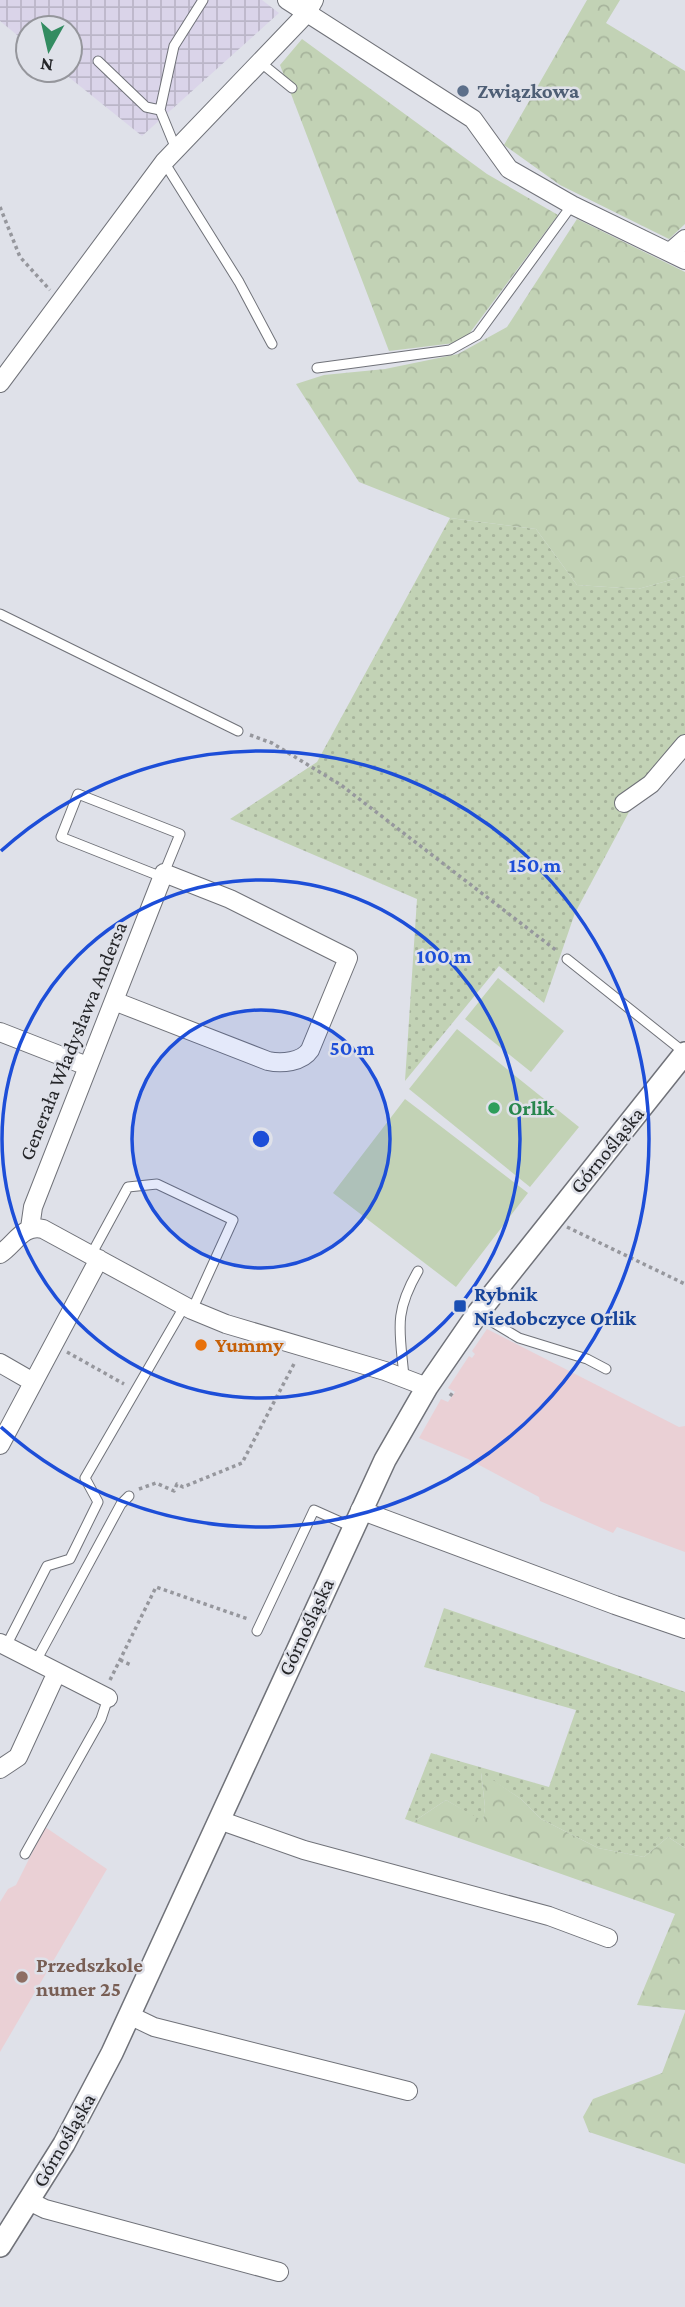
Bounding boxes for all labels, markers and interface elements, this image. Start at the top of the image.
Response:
north arrow [14,14,84,84]
text: N [39,54,55,77]
place label: Związkowa [477,79,580,103]
marker: Związkowa [455,83,471,99]
text: 150 m [509,853,562,877]
street label: Generała Władysława Andersa [14,918,132,1164]
text: 100 m [416,944,472,968]
text: 50 m [330,1036,375,1060]
place label: Orlik [508,1096,555,1120]
marker: Orlik [486,1100,502,1116]
street label: Górnośląska [565,1102,649,1198]
centre of rings [249,1127,273,1151]
place label: Rybnik Niedobczyce Orlik [474,1282,637,1330]
marker: Rybnik Niedobczyce Orlik [452,1298,468,1314]
place label: Yummy [215,1333,284,1357]
marker: Yummy [193,1337,209,1353]
street label: Górnośląska [273,1574,339,1679]
place label: Przedszkole numer 25 [36,1953,143,2001]
marker: Przedszkole numer 25 [14,1969,30,1985]
street label: Górnośląska [28,2089,101,2191]

